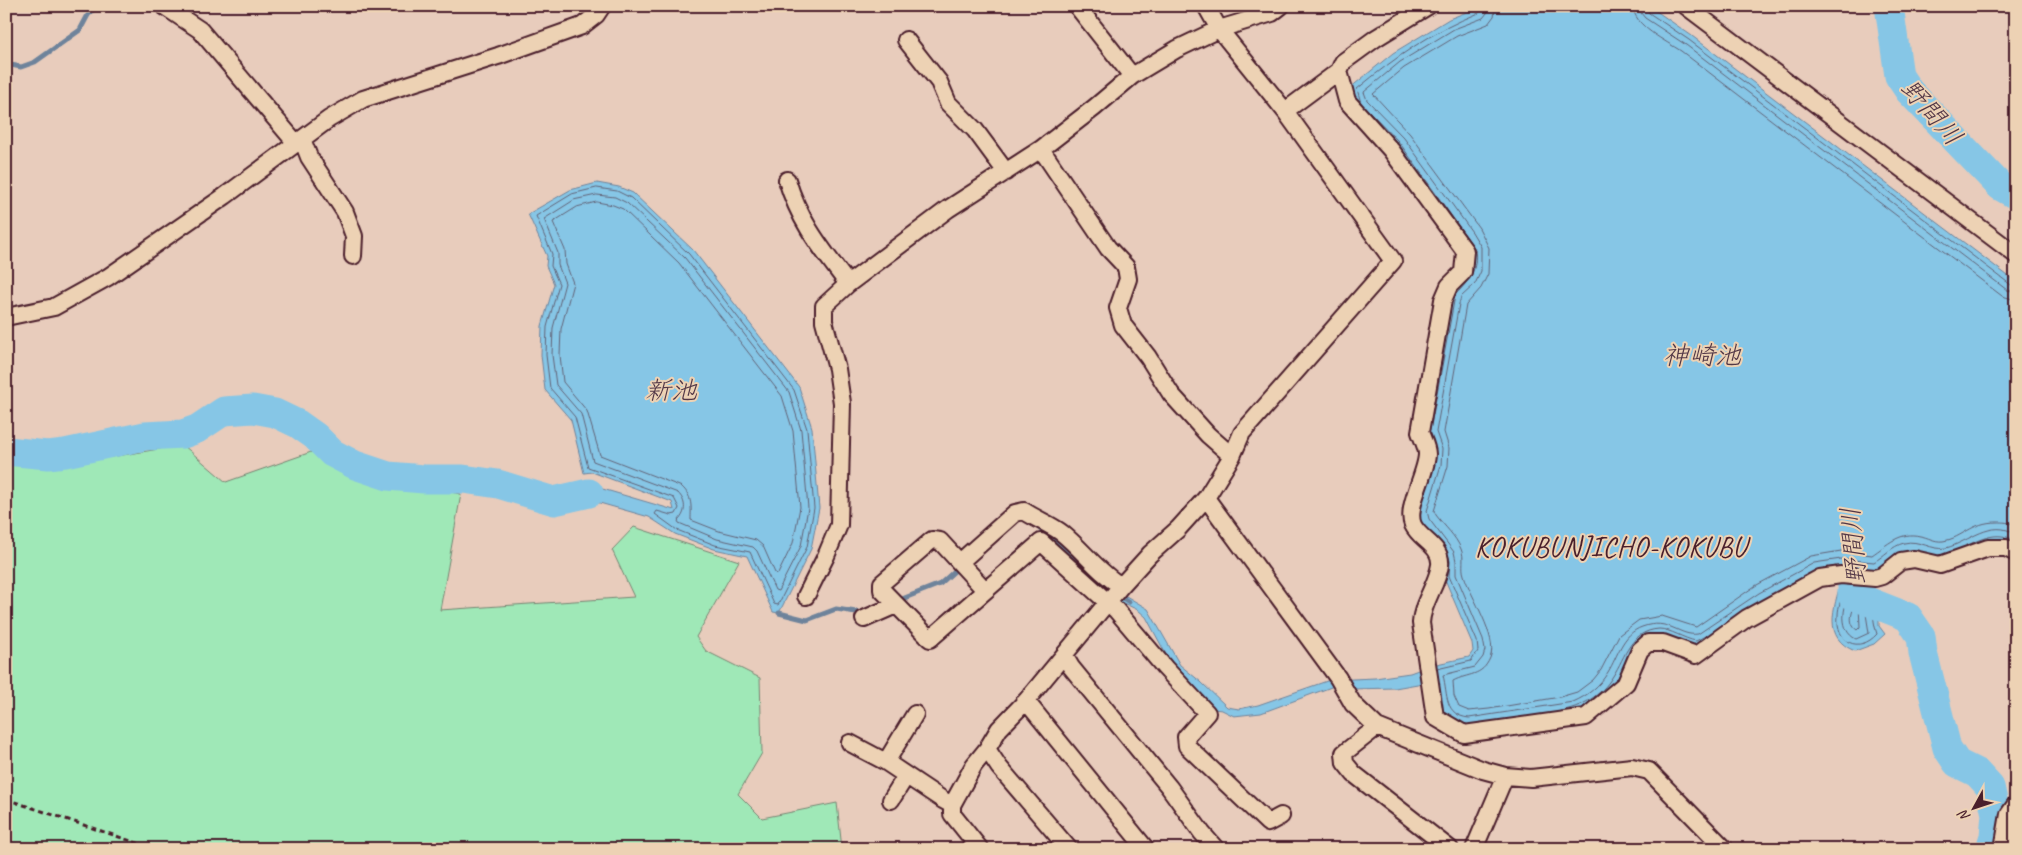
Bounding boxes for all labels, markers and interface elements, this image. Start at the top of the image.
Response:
water label: 野間川 [1894,72,1970,153]
water label: 神崎池 [1663,339,1742,372]
water label: 新池 [645,374,698,407]
water label: 野間川 [1834,506,1873,586]
district label: KOKUBUNJICHO-KOKUBU [1475,529,1752,564]
north arrow [1950,782,2000,832]
text: N [1954,805,1974,825]

